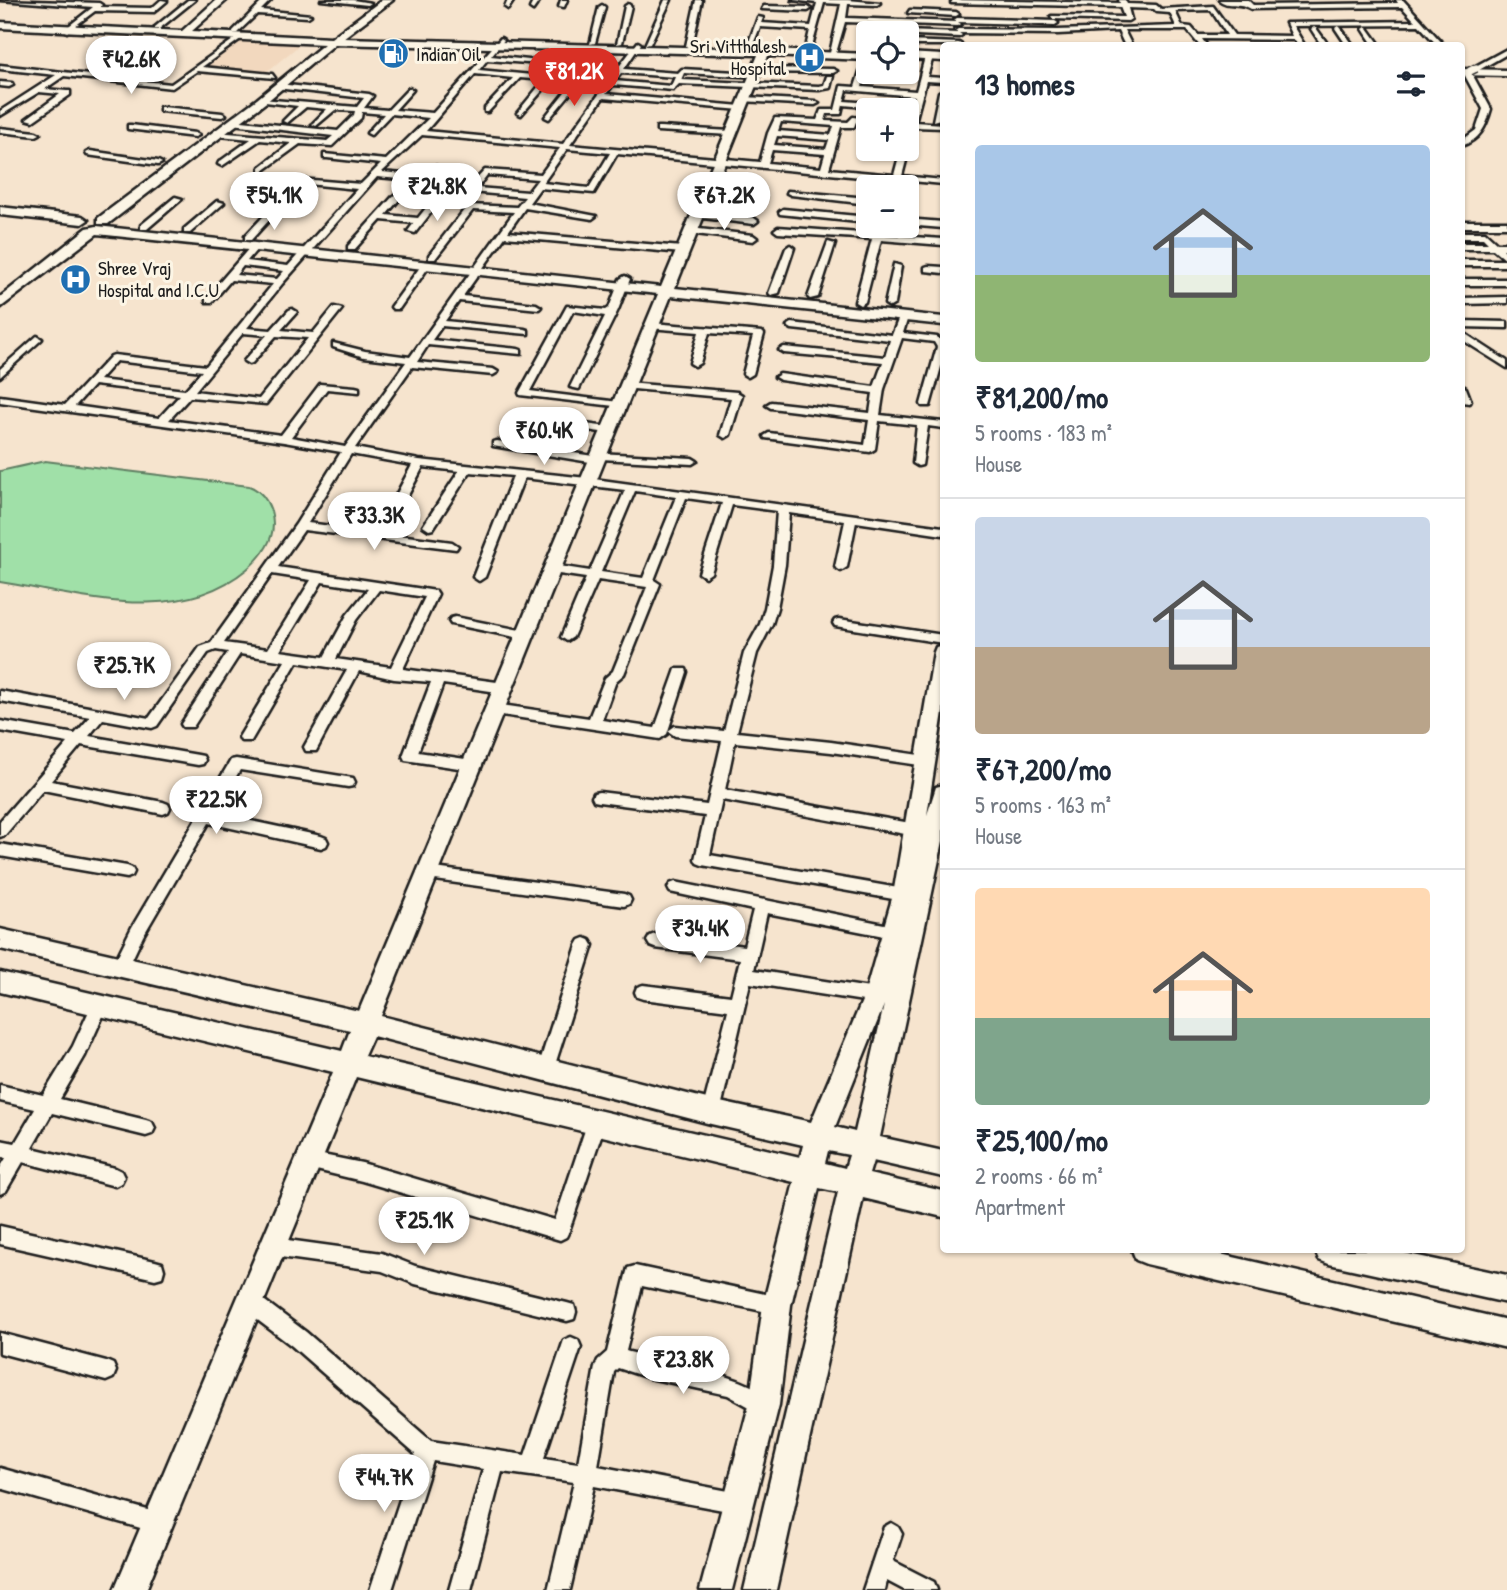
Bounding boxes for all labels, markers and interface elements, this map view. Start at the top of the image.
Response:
map controls [856,21,919,238]
button: locate [856,21,919,84]
place label: Sri Vitthalesh Hospital [690,33,787,81]
pin: ₹42.6K [74,36,188,96]
fuel station icon: Indian Oil [376,37,410,71]
hospital icon: Sri Vitthalesh Hospital [792,40,826,74]
place label: Indian Oil [416,41,482,67]
text: ₹42.6K [102,43,160,74]
pin: ₹81.2K [517,48,631,108]
text: ₹81.2K [544,55,604,86]
text: 13 homes [975,64,1075,104]
icon: filters [1392,65,1430,103]
button: + [856,98,919,161]
pin: ₹24.8K [380,164,494,223]
text: ₹24.8K [407,170,467,201]
pin: ₹54.1K [217,173,331,232]
pin: ₹67.2K [667,173,781,232]
button: − [856,175,919,238]
text: ₹54.1K [246,179,302,210]
text: ₹67.2K [693,179,755,210]
icon: home [1140,190,1266,316]
place label: Shree Vraj Hospital and I.C.U [98,255,219,303]
hospital icon: Shree Vraj Hospital and I.C.U [58,262,92,296]
text: ₹81,200/mo [975,377,1108,417]
pin: ₹60.4K [487,407,601,467]
text: ₹60.4K [515,414,573,445]
text: 5 rooms · 183 m² [975,417,1112,448]
text: House [975,448,1022,479]
pin: ₹33.3K [317,492,431,552]
text: ₹33.3K [343,499,405,530]
icon: home [1140,562,1266,688]
pin: ₹25.7K [67,642,181,702]
text: ₹25.7K [93,649,155,680]
text: ₹67,200/mo [975,749,1111,789]
pin: ₹22.5K [159,776,273,836]
text: ₹22.5K [185,783,247,814]
text: 5 rooms · 163 m² [975,789,1111,820]
text: House [975,820,1022,851]
pin: ₹34.4K [643,906,757,965]
text: ₹34.4K [671,912,729,943]
icon: home [1140,933,1266,1059]
text: ₹25,100/mo [975,1120,1108,1160]
text: 2 rooms · 66 m² [975,1160,1103,1191]
text: Apartment [975,1191,1065,1222]
pin: ₹25.1K [367,1198,481,1257]
text: ₹25.1K [395,1204,453,1235]
pin: ₹23.8K [626,1336,740,1396]
text: ₹23.8K [652,1343,714,1374]
pin: ₹44.7K [327,1454,441,1514]
text: ₹44.7K [355,1461,413,1492]

